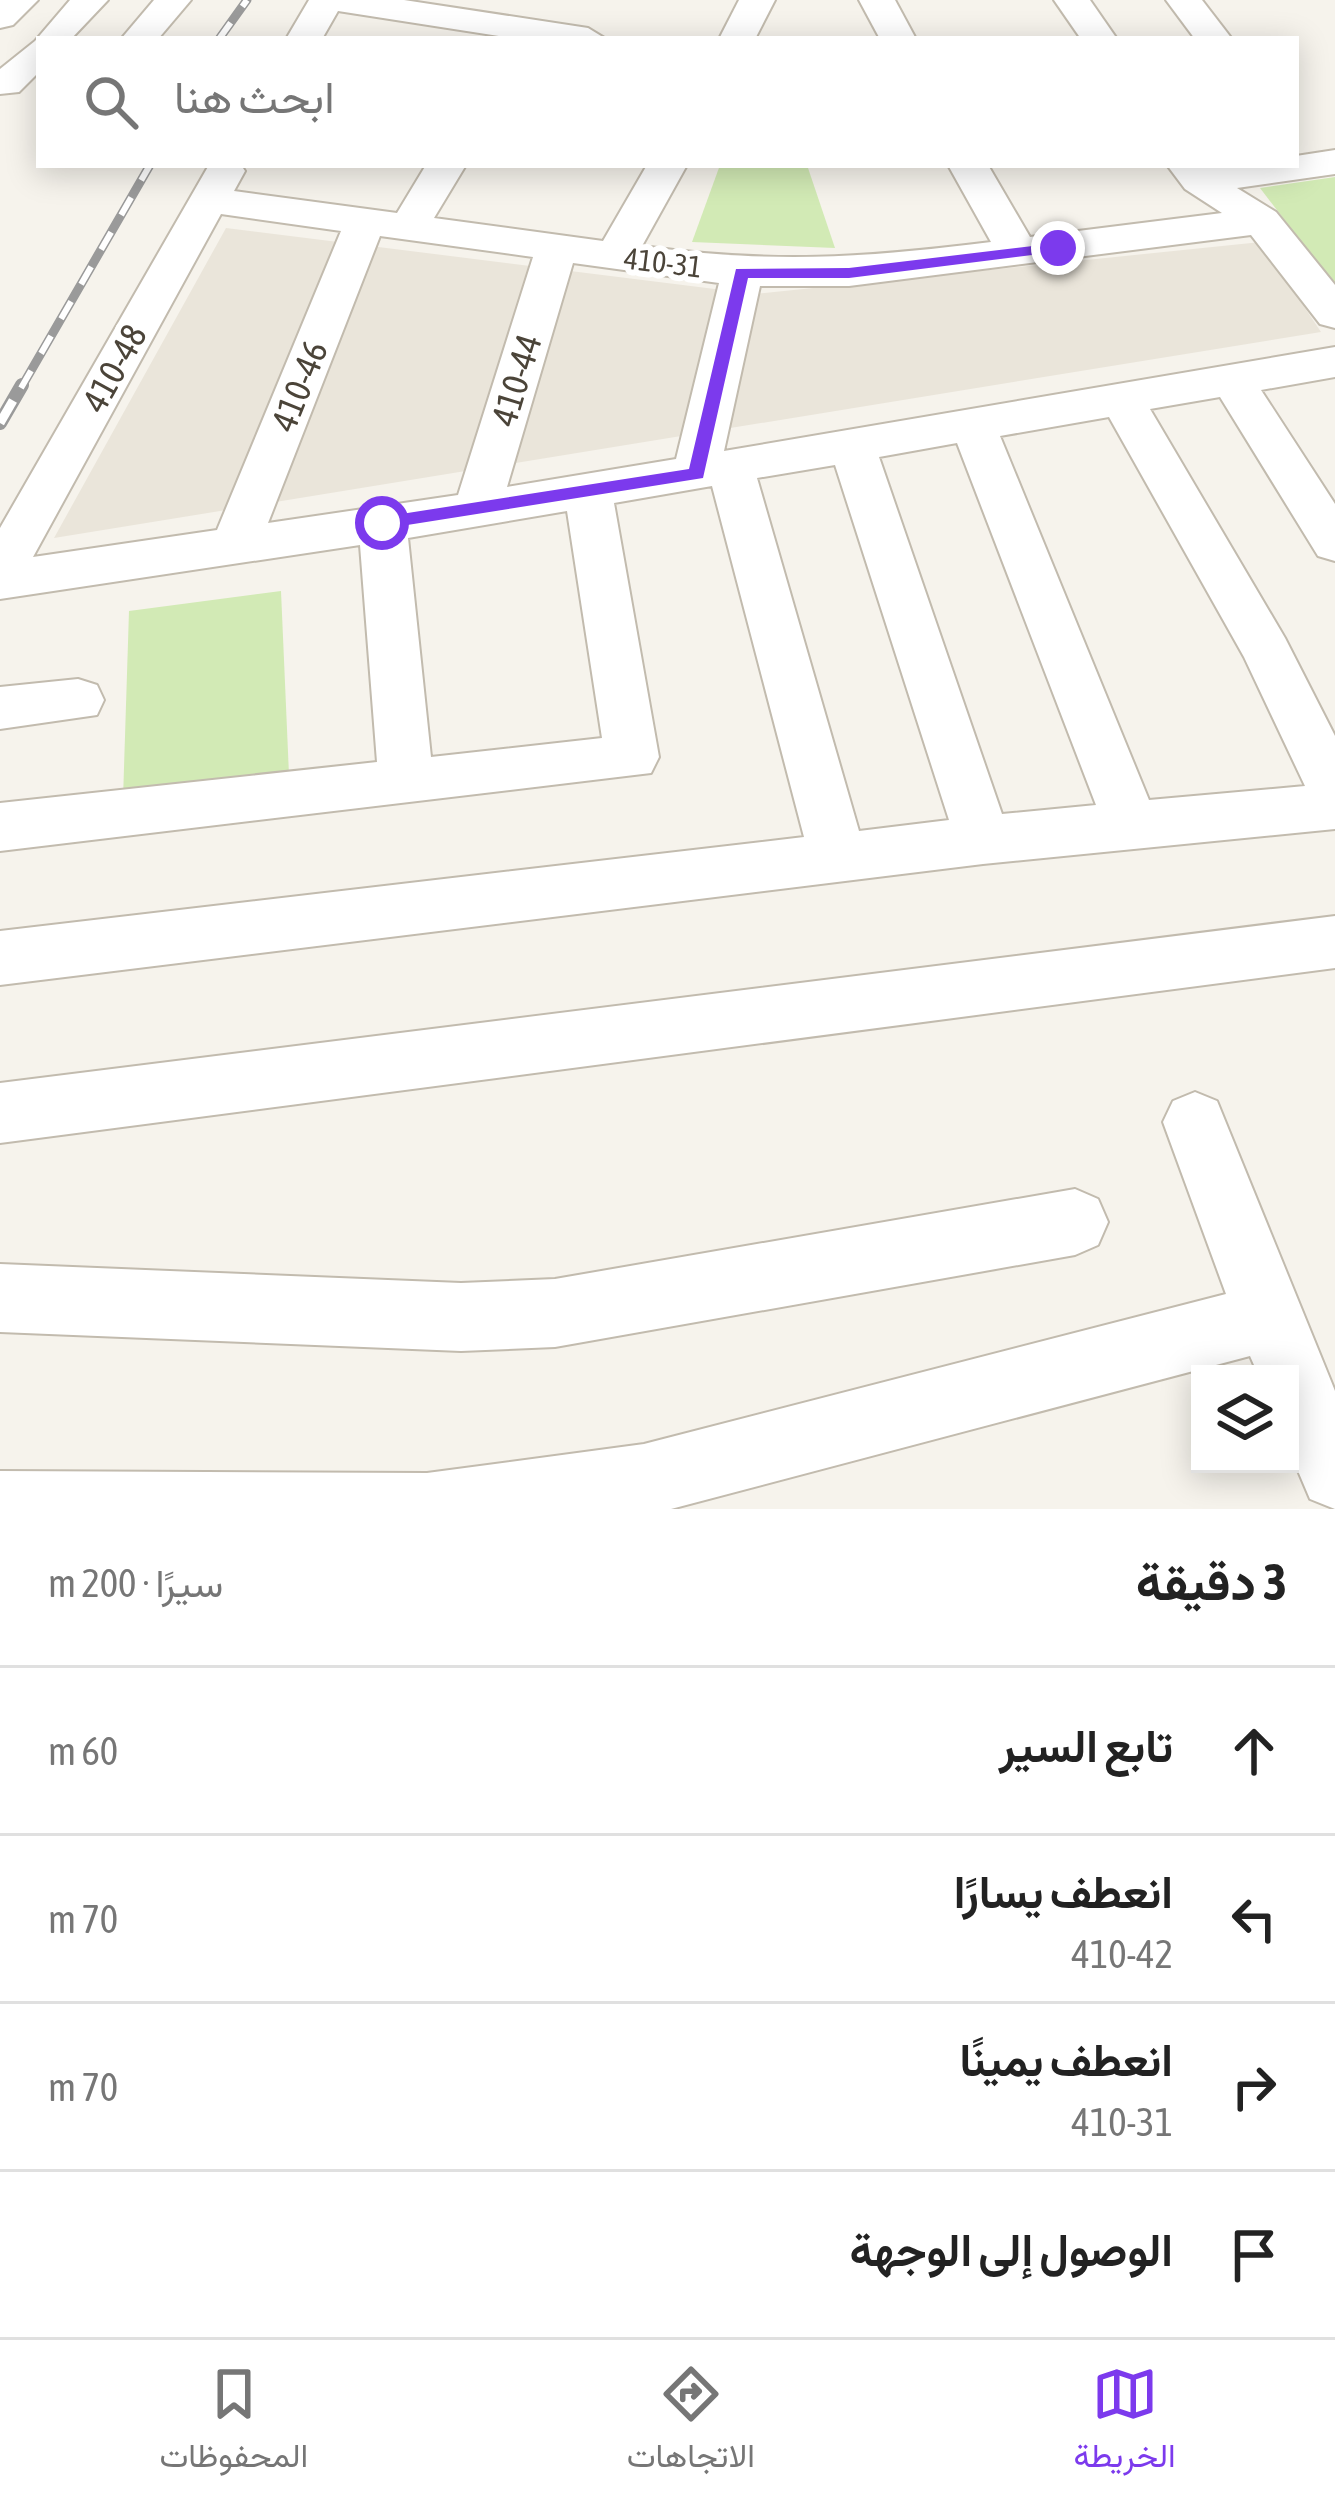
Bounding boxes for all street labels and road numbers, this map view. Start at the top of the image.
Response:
street label: 410-31 [622,240,704,284]
street label: 410-48 [73,317,155,419]
street label: 410-44 [482,329,550,431]
street label: 410-46 [262,335,336,437]

